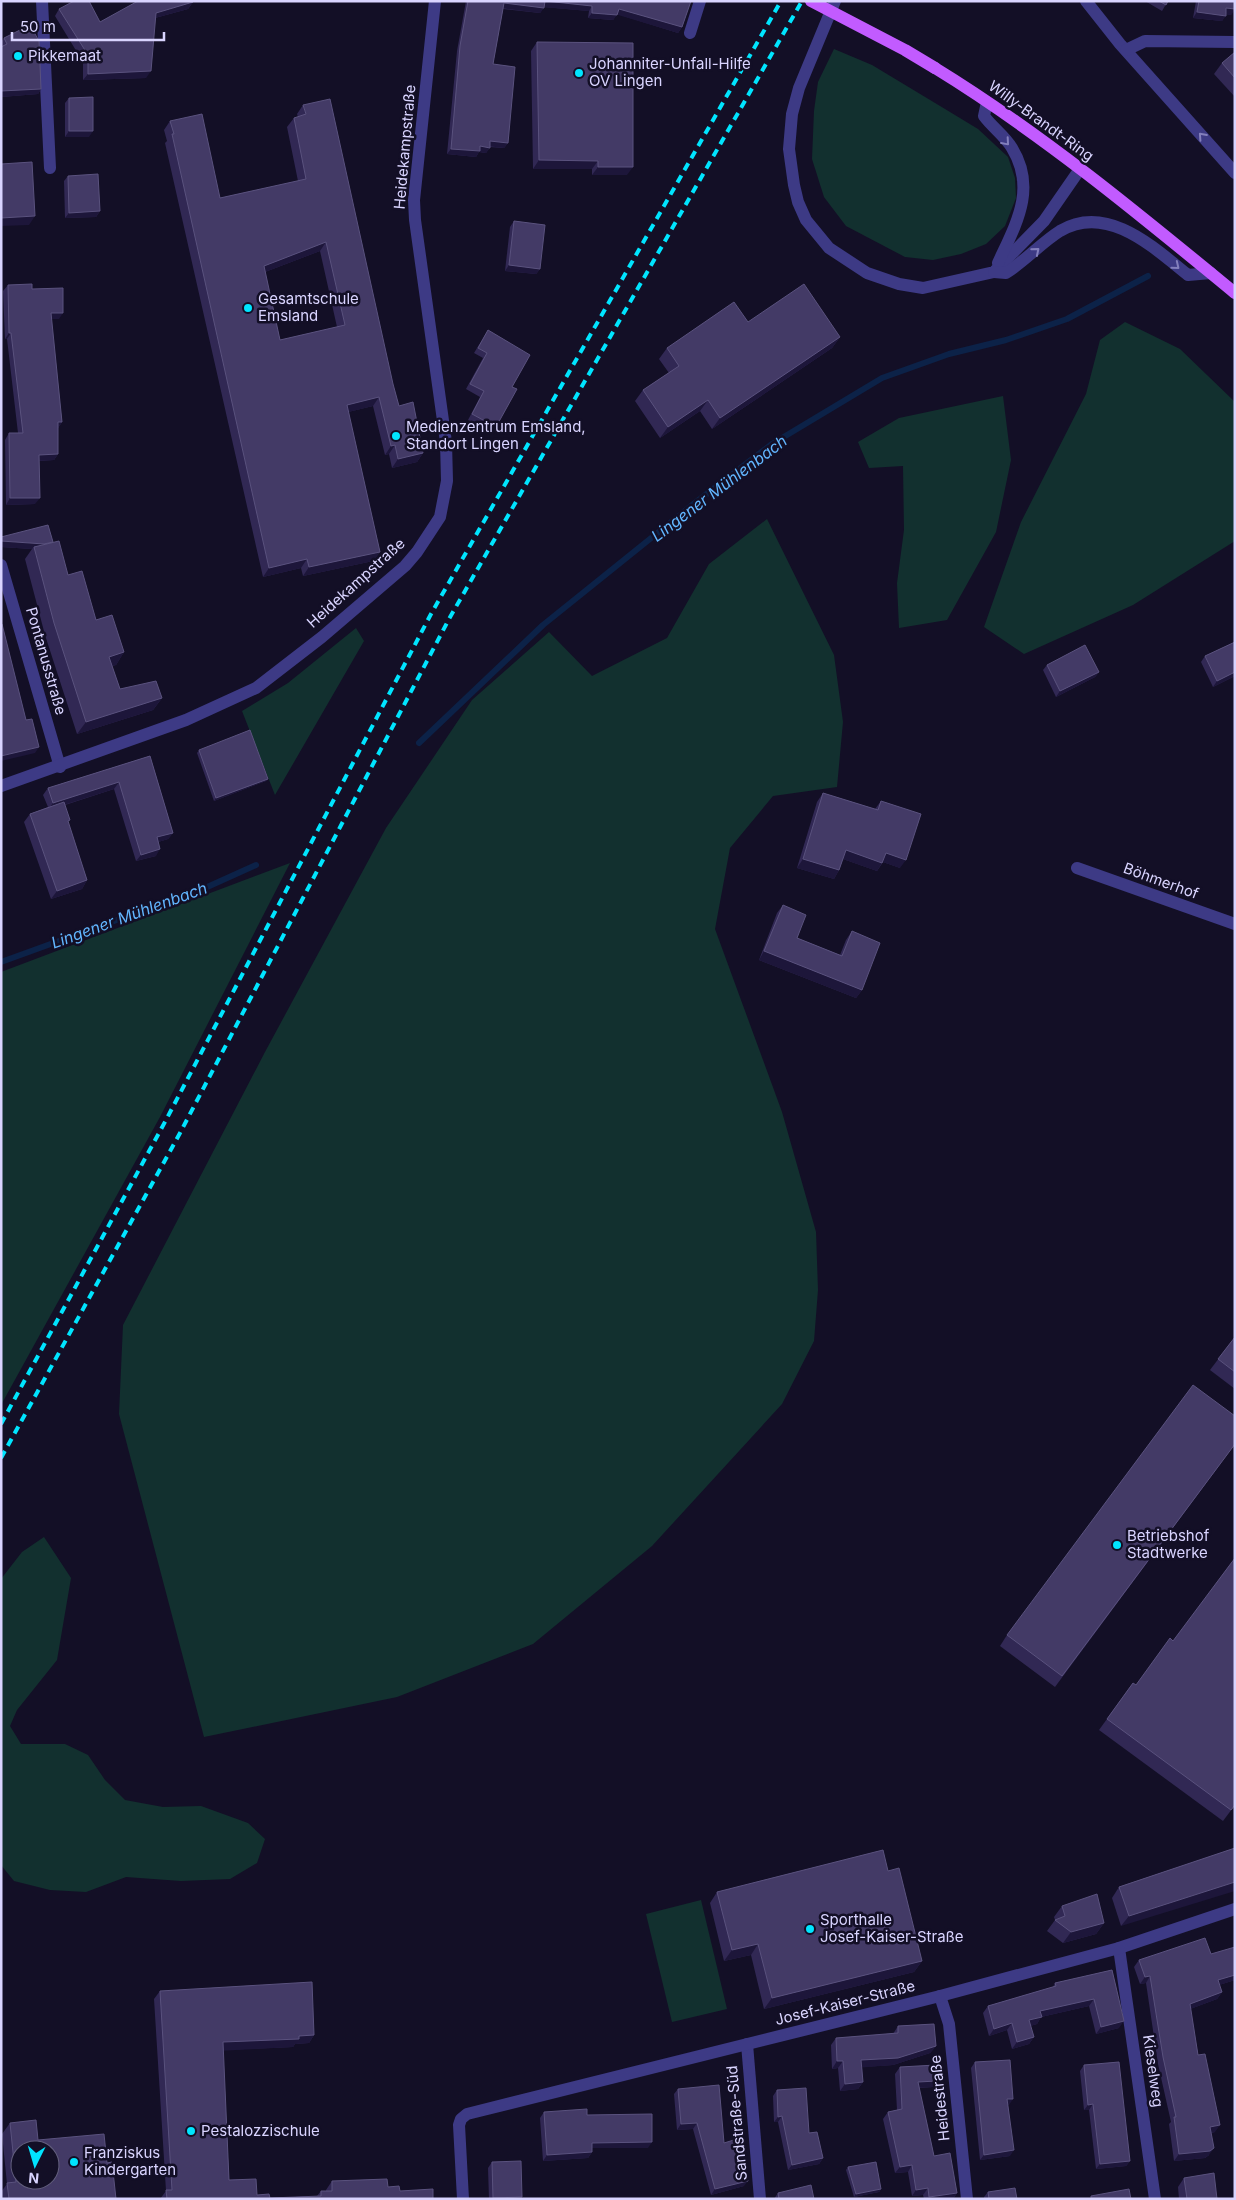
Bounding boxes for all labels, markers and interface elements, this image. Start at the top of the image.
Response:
scale bar [12,10,165,42]
text: 50 m [20,17,56,36]
place label: Pikkemaat [28,46,101,65]
marker: Pikkemaat [12,50,24,62]
place label: Johanniter-Unfall-Hilfe OV Lingen [589,54,751,90]
marker: Johanniter-Unfall-Hilfe OV Lingen [573,67,585,79]
street label: Willy-Brandt-Ring [985,76,1098,165]
street label: Heidekampstraße [390,84,419,210]
one-way arrow [1199,133,1208,142]
one-way arrow [1001,137,1010,146]
one-way arrow [1030,248,1039,257]
one-way arrow [1171,260,1180,269]
place label: Gesamtschule Emsland [258,289,359,325]
marker: Gesamtschule Emsland [242,302,254,314]
place label: Medienzentrum Emsland, Standort Lingen [406,417,586,453]
marker: Medienzentrum Emsland, Standort Lingen [390,430,402,442]
water label: Lingener Mühlenbach [647,430,791,546]
street label: Heidekampstraße [303,534,409,632]
street label: Pontanusstraße [22,605,71,717]
street label: Böhmerhof [1121,858,1202,903]
water label: Lingener Mühlenbach [48,877,210,953]
place label: Betriebshof Stadtwerke [1127,1526,1210,1562]
marker: Betriebshof Stadtwerke [1111,1539,1123,1551]
place label: Sporthalle Josef-Kaiser-Straße [820,1910,964,1946]
marker: Sporthalle Josef-Kaiser-Straße [804,1923,816,1935]
street label: Josef-Kaiser-Straße [773,1976,917,2029]
street label: Kieselweg [1139,2033,1168,2108]
street label: Heidestraße [926,2054,953,2142]
street label: Sandstraße-Süd [722,2065,751,2181]
place label: Pestalozzischule [201,2121,320,2140]
marker: Pestalozzischule [185,2125,197,2137]
north arrow [10,2140,60,2190]
place label: Franziskus Kindergarten [84,2143,176,2179]
marker: Franziskus Kindergarten [68,2156,80,2168]
text: N [28,2170,40,2187]

